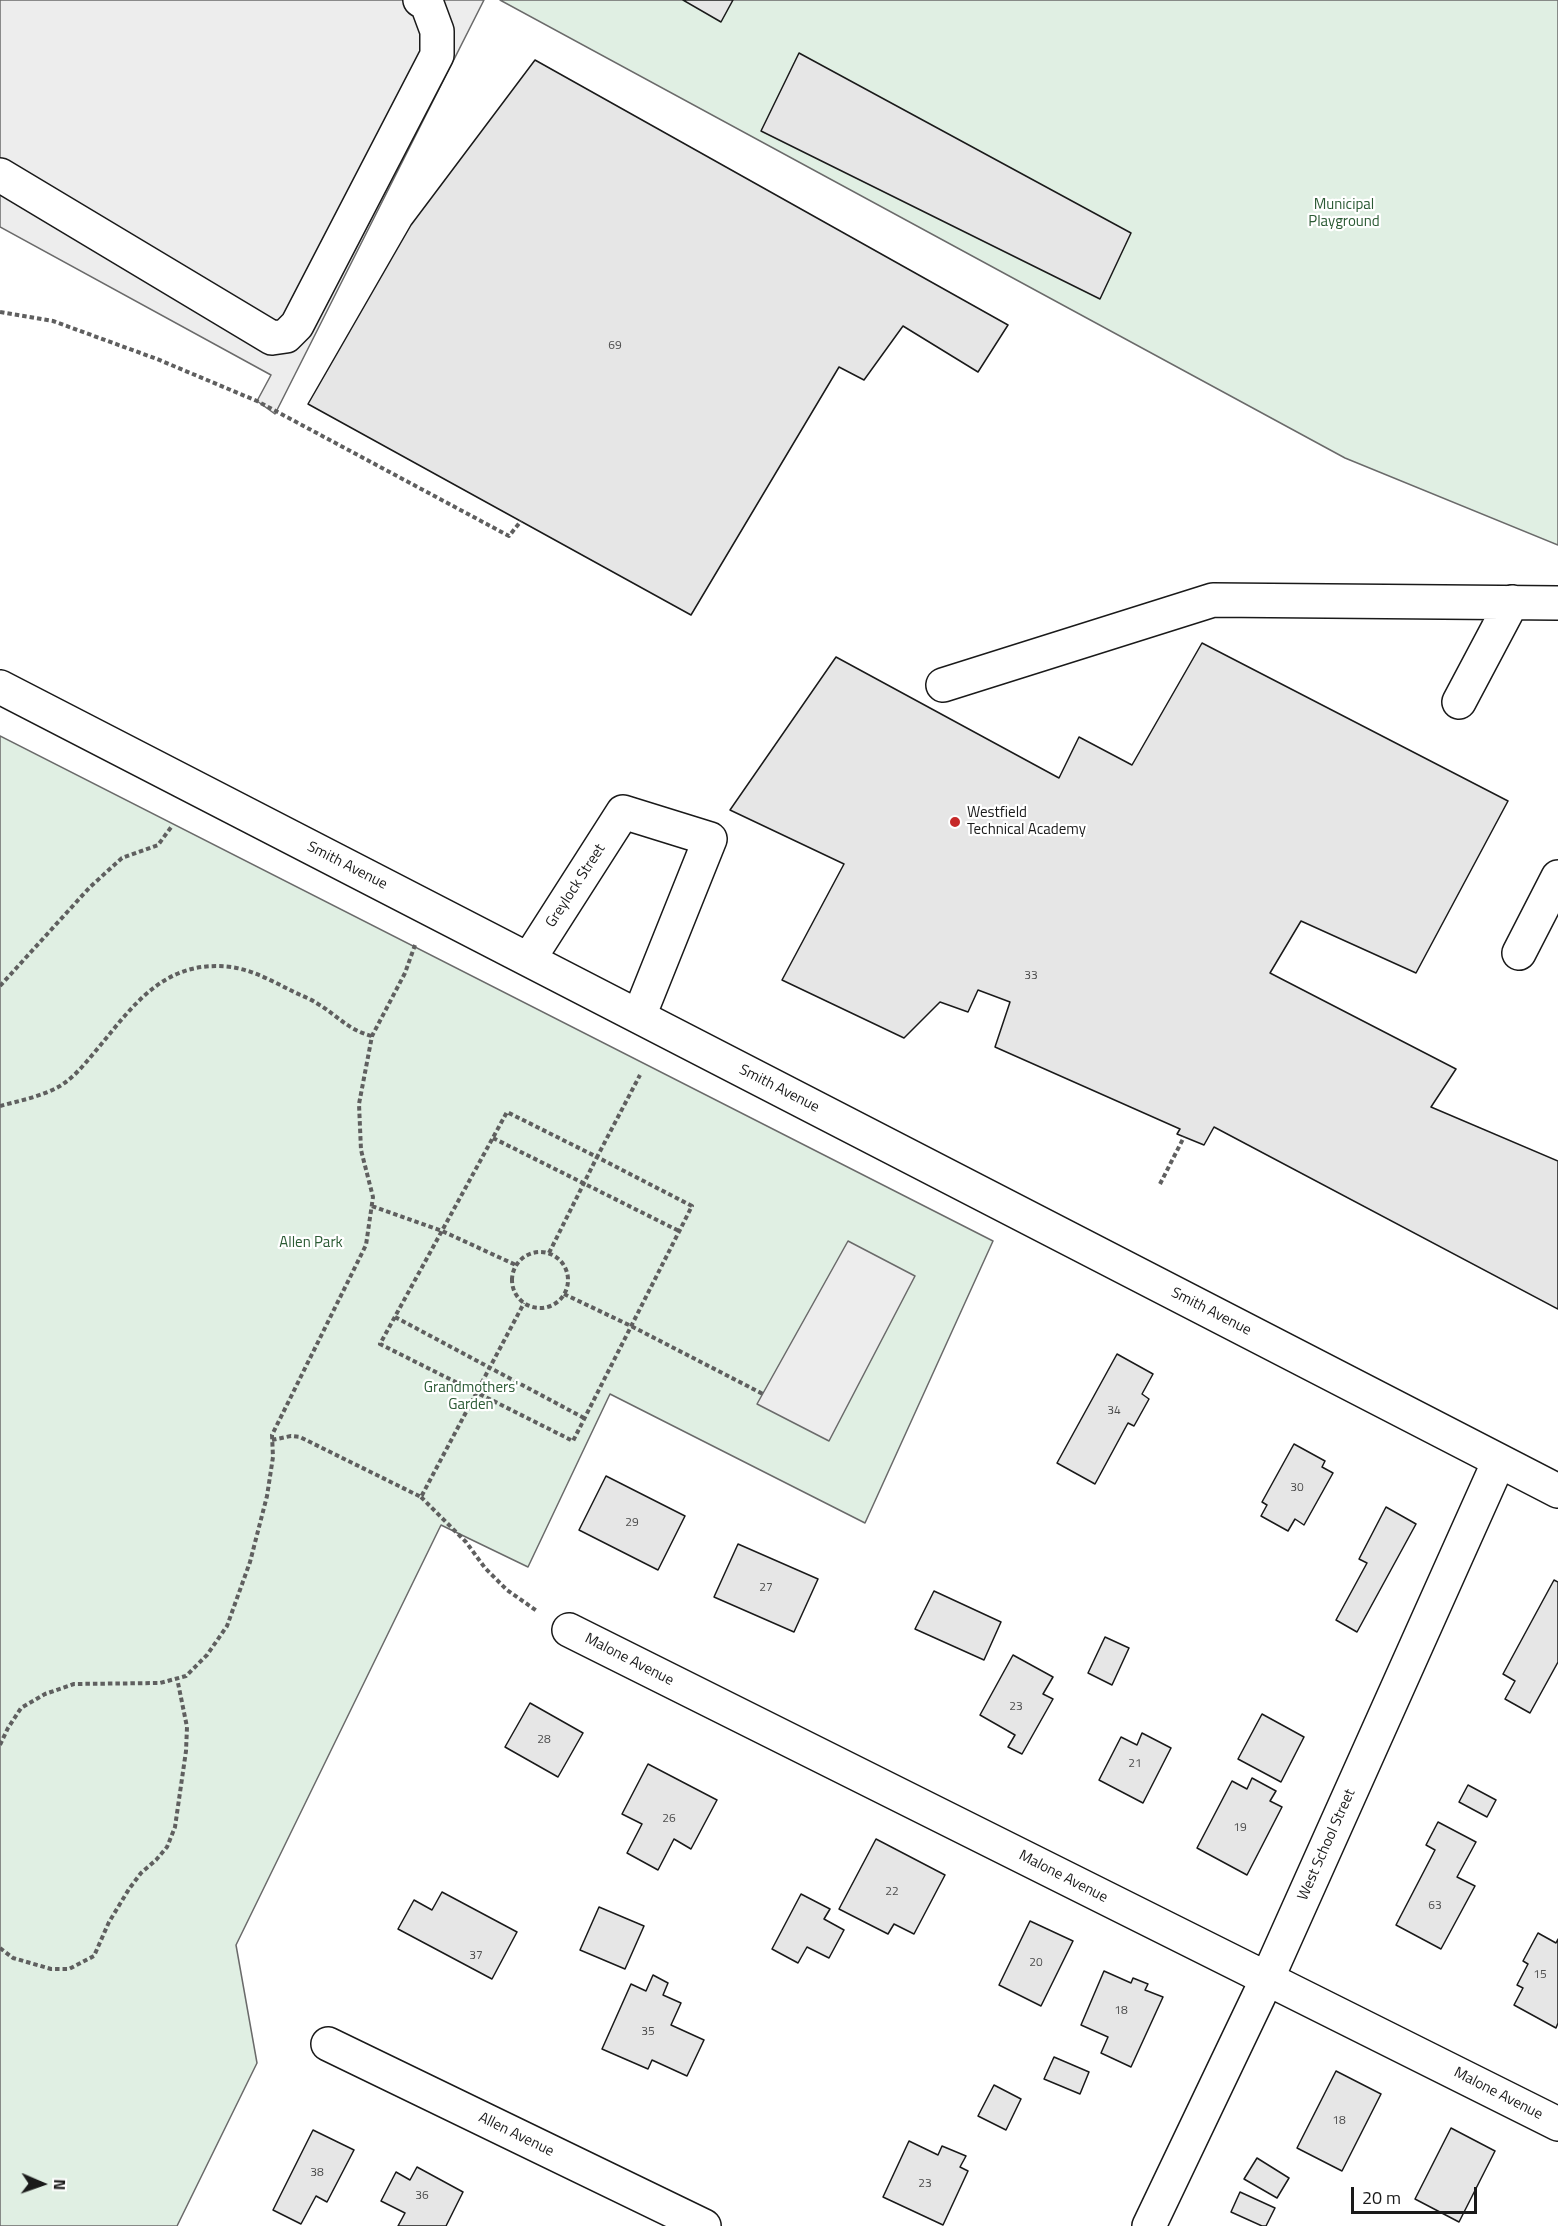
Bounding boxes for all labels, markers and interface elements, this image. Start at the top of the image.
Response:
park label: Municipal Playground [1308,196,1380,231]
house number: 69 [608,339,622,353]
place label: Westfield Technical Academy [967,804,1086,839]
marker: Westfield Technical Academy [948,815,962,829]
street label: Smith Avenue [304,838,390,894]
street label: Greylock Street [542,841,610,931]
house number: 33 [1024,969,1038,983]
street label: Smith Avenue [736,1061,822,1117]
park label: Allen Park [279,1234,343,1252]
street label: Smith Avenue [1168,1284,1254,1340]
park label: Grandmothers' Garden [424,1379,518,1414]
house number: 34 [1107,1404,1121,1418]
house number: 30 [1290,1481,1304,1495]
house number: 29 [625,1516,639,1530]
house number: 27 [759,1581,773,1595]
street label: Malone Avenue [582,1630,676,1690]
house number: 23 [1009,1700,1023,1714]
house number: 28 [537,1733,551,1747]
house number: 21 [1128,1757,1142,1771]
street label: West School Street [1294,1786,1360,1904]
house number: 26 [662,1812,676,1826]
house number: 19 [1233,1821,1247,1835]
street label: Malone Avenue [1016,1847,1110,1907]
house number: 22 [885,1885,899,1899]
house number: 63 [1428,1899,1442,1913]
house number: 37 [469,1949,483,1963]
house number: 20 [1029,1956,1043,1970]
house number: 15 [1533,1968,1547,1982]
house number: 18 [1114,2004,1128,2018]
house number: 35 [641,2025,655,2039]
street label: Malone Avenue [1451,2064,1545,2124]
street label: Allen Avenue [475,2109,557,2161]
house number: 18 [1332,2114,1346,2128]
north arrow [12,2154,72,2214]
house number: 38 [310,2166,324,2180]
scale bar [1354,2175,1480,2213]
house number: 23 [918,2177,932,2191]
text: N [48,2179,72,2191]
text: 20 m [1362,2184,1401,2211]
house number: 36 [415,2189,429,2203]

